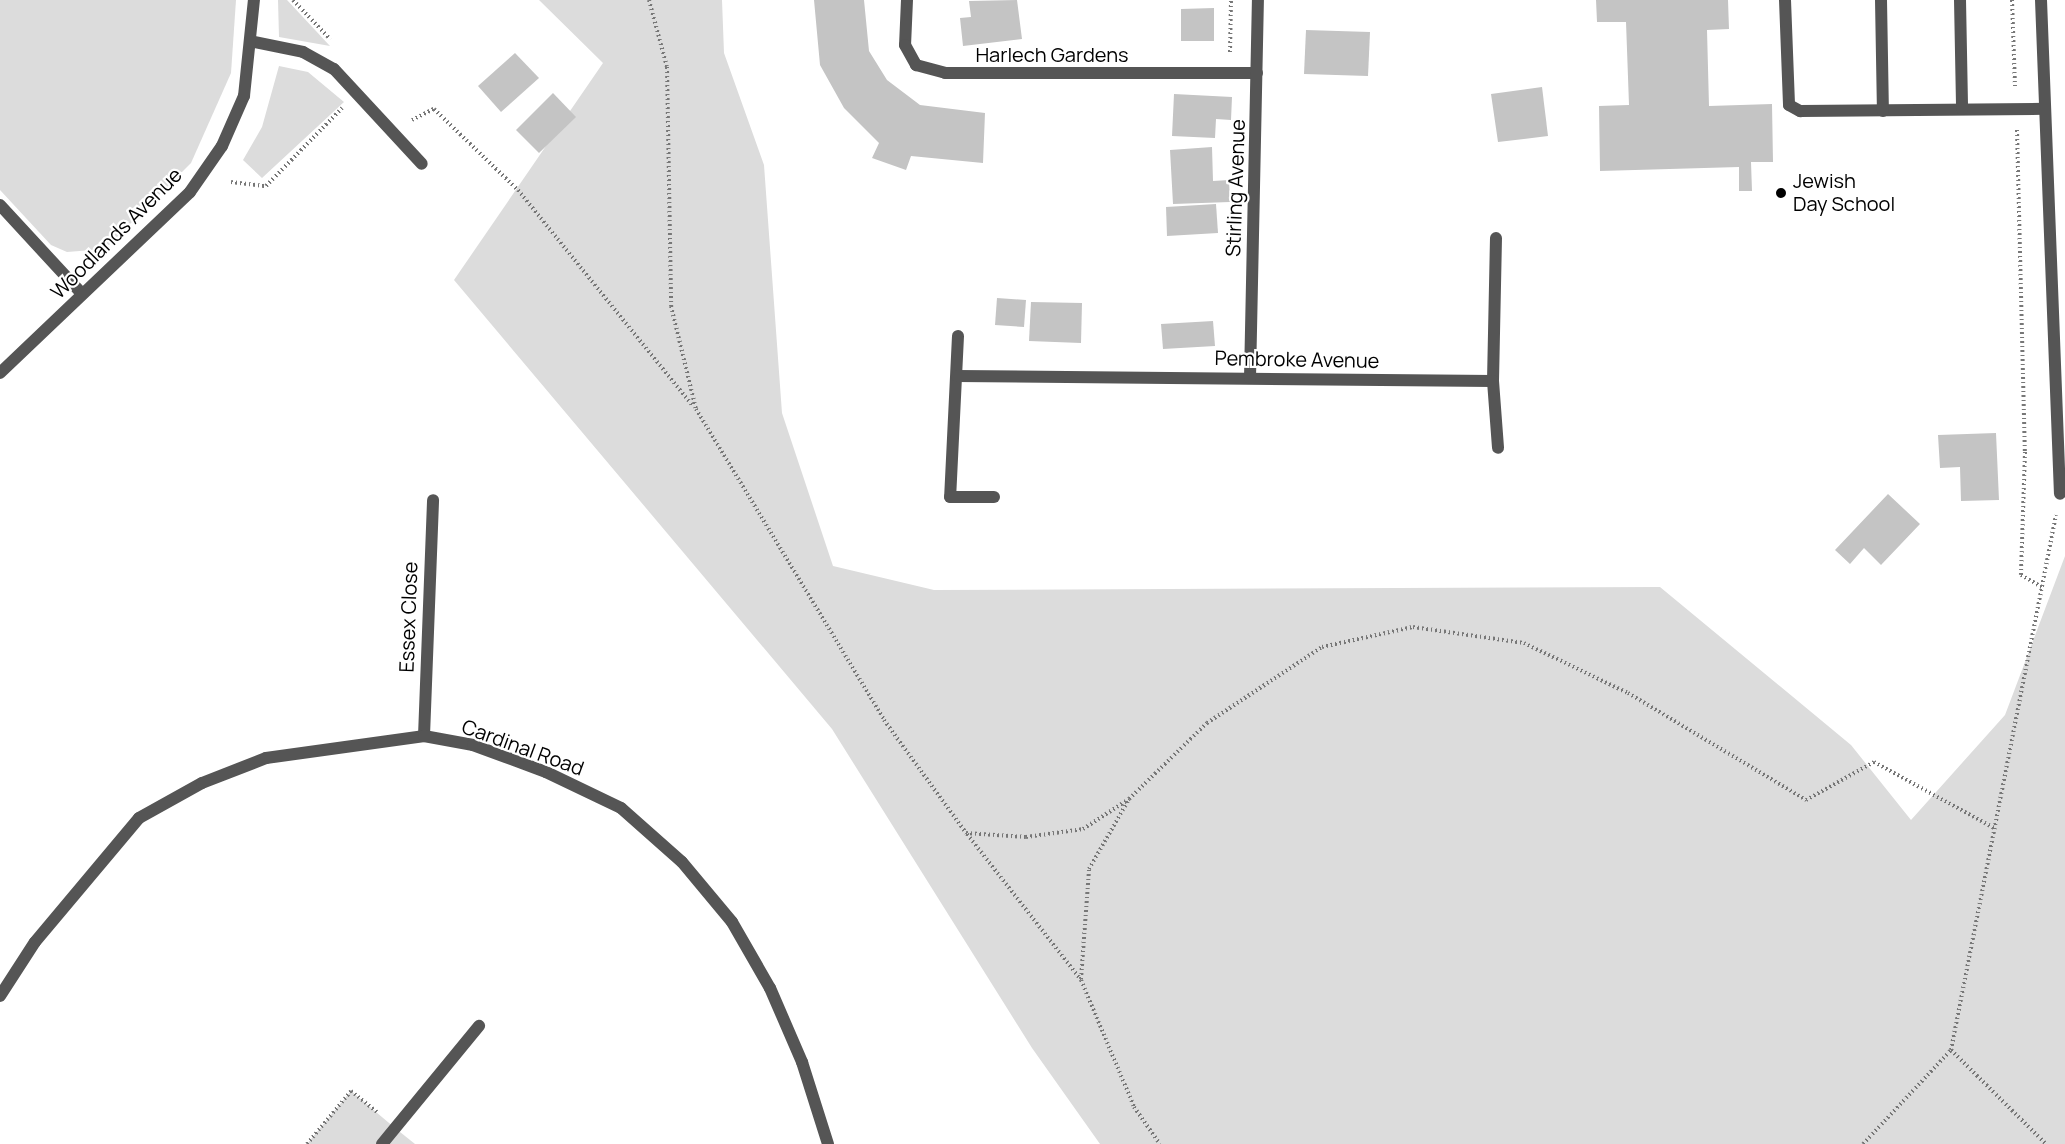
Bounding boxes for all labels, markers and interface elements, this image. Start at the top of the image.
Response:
street label: Harlech Gardens [975,42,1129,66]
street label: Stirling Avenue [1221,119,1249,257]
street label: Woodlands Avenue [45,162,187,304]
place label: Jewish Day School [1793,169,1895,216]
marker: Jewish Day School [1774,186,1788,200]
street label: Pembroke Avenue [1214,346,1380,372]
street label: Essex Close [394,561,422,673]
street label: Cardinal Road [459,714,587,780]

